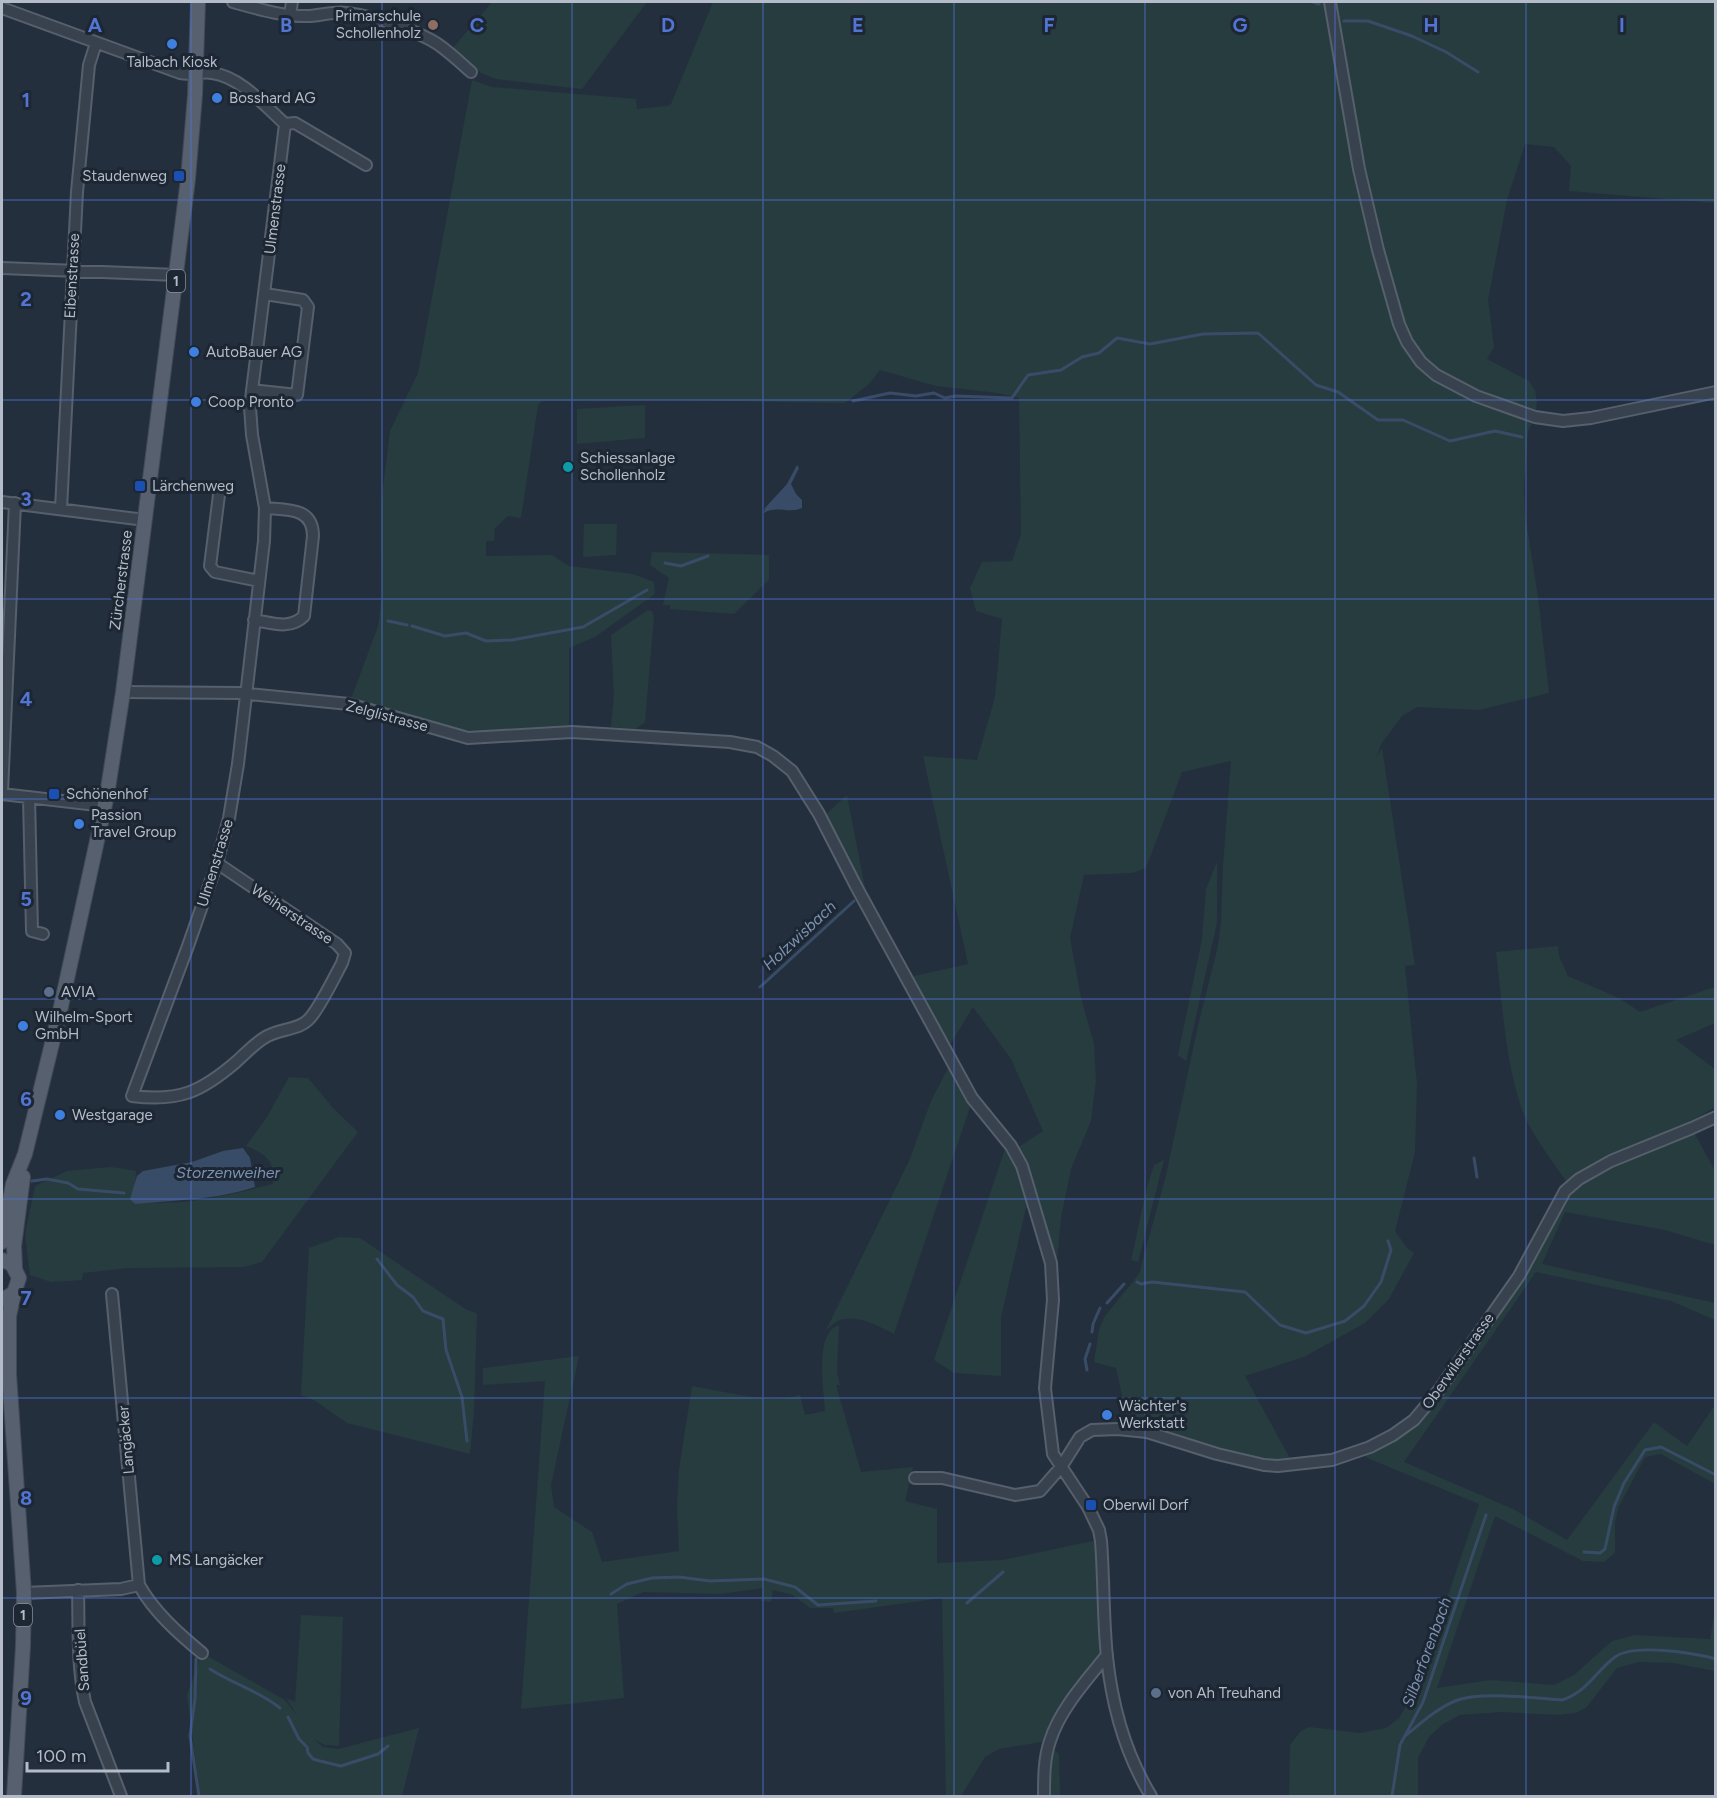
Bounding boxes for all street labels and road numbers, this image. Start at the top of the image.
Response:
street label: Ulmenstrasse [261,163,289,255]
street label: Eibenstrasse [61,233,83,319]
road number: 1 [167,270,185,292]
street label: Zürcherstrasse [106,529,136,631]
street label: Zelglistrasse [344,696,430,736]
street label: Ulmenstrasse [193,817,237,909]
street label: Weiherstrasse [248,880,336,948]
street label: Oberwilerstrasse [1418,1310,1498,1412]
street label: Langäcker [114,1405,138,1475]
road number: 1 [14,1604,32,1626]
street label: Sandbüel [71,1628,93,1692]

